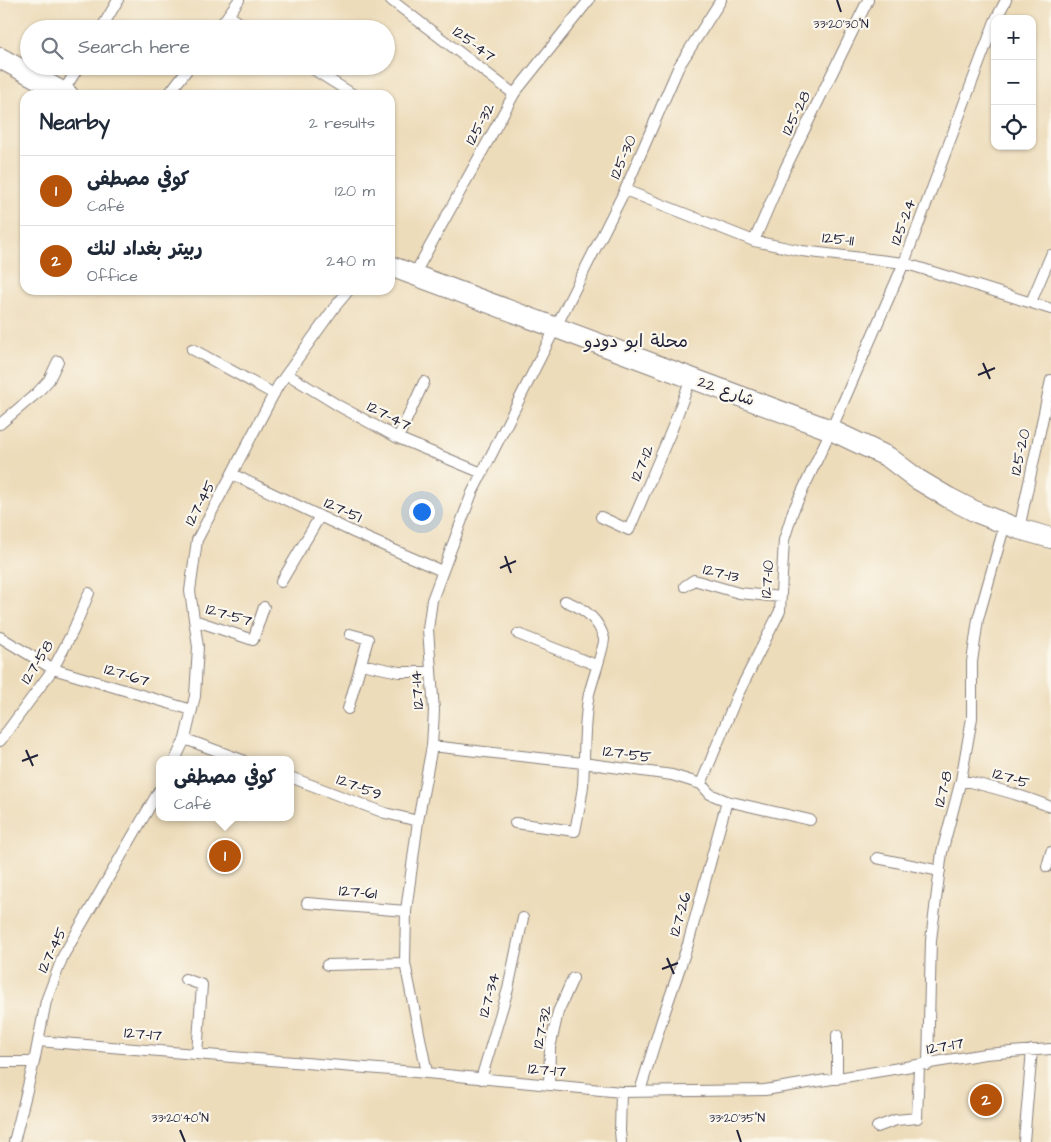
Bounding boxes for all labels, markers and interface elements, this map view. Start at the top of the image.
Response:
map controls [991,15,1036,150]
button: + [991,15,1036,60]
text: 33°20'30"N [813,16,869,33]
search box [20,20,395,75]
street label: 125-47 [448,21,500,67]
icon: search [38,34,66,62]
text: Search here [78,34,190,61]
button: − [991,60,1036,105]
street label: 125-28 [776,87,816,139]
street label: 125-32 [460,99,500,149]
button: locate [991,105,1036,150]
text: Nearby [40,108,110,137]
text: 2 results [309,112,375,134]
street label: 125-30 [604,132,642,182]
text: كوفي مصطفى [87,166,189,193]
text: 1 [55,180,57,202]
text: 120 m [335,180,375,202]
text: Café [87,195,125,217]
street label: 125-24 [885,196,922,248]
street label: 125-11 [821,226,855,252]
text: ربيتر بغداد لنك [87,236,203,263]
text: 2 [51,250,61,272]
text: 240 m [326,250,375,272]
text: Office [87,265,138,287]
district label: محلة ابو دودو [583,329,688,354]
street label: شارع 22 [694,371,758,411]
street label: 127-47 [363,396,415,436]
street label: 125-20 [1004,427,1036,477]
street label: 127-12 [625,442,659,484]
street label: 127-45 [179,476,221,529]
street label: 127-51 [321,492,365,528]
your location [409,499,435,525]
street label: 127-13 [701,558,741,588]
street label: 127-10 [755,559,779,599]
street label: 127-57 [203,598,255,632]
street label: 127-58 [15,636,59,688]
street label: 127-67 [102,658,152,692]
street label: 127-14 [405,670,429,710]
street label: 127-55 [601,740,653,768]
popup [156,756,294,821]
street label: 127-5 [990,762,1033,794]
text: كوفي مصطفى [174,764,276,791]
street label: 127-59 [333,768,385,806]
street label: 127-8 [928,769,958,809]
text: Café [174,793,211,815]
pin: 1 [209,837,241,875]
street label: 127-61 [338,879,378,905]
street label: 127-26 [663,889,697,939]
street label: 127-45 [32,923,73,976]
street label: 127-34 [473,970,505,1020]
street label: 127-32 [527,1004,557,1050]
street label: 127-17 [123,1021,163,1047]
street label: 127-17 [924,1032,966,1060]
street label: 127-17 [527,1057,567,1083]
pin: 2 [970,1081,1002,1119]
text: 33°20'40"N [151,1110,209,1127]
text: 33°20'35"N [709,1110,766,1127]

